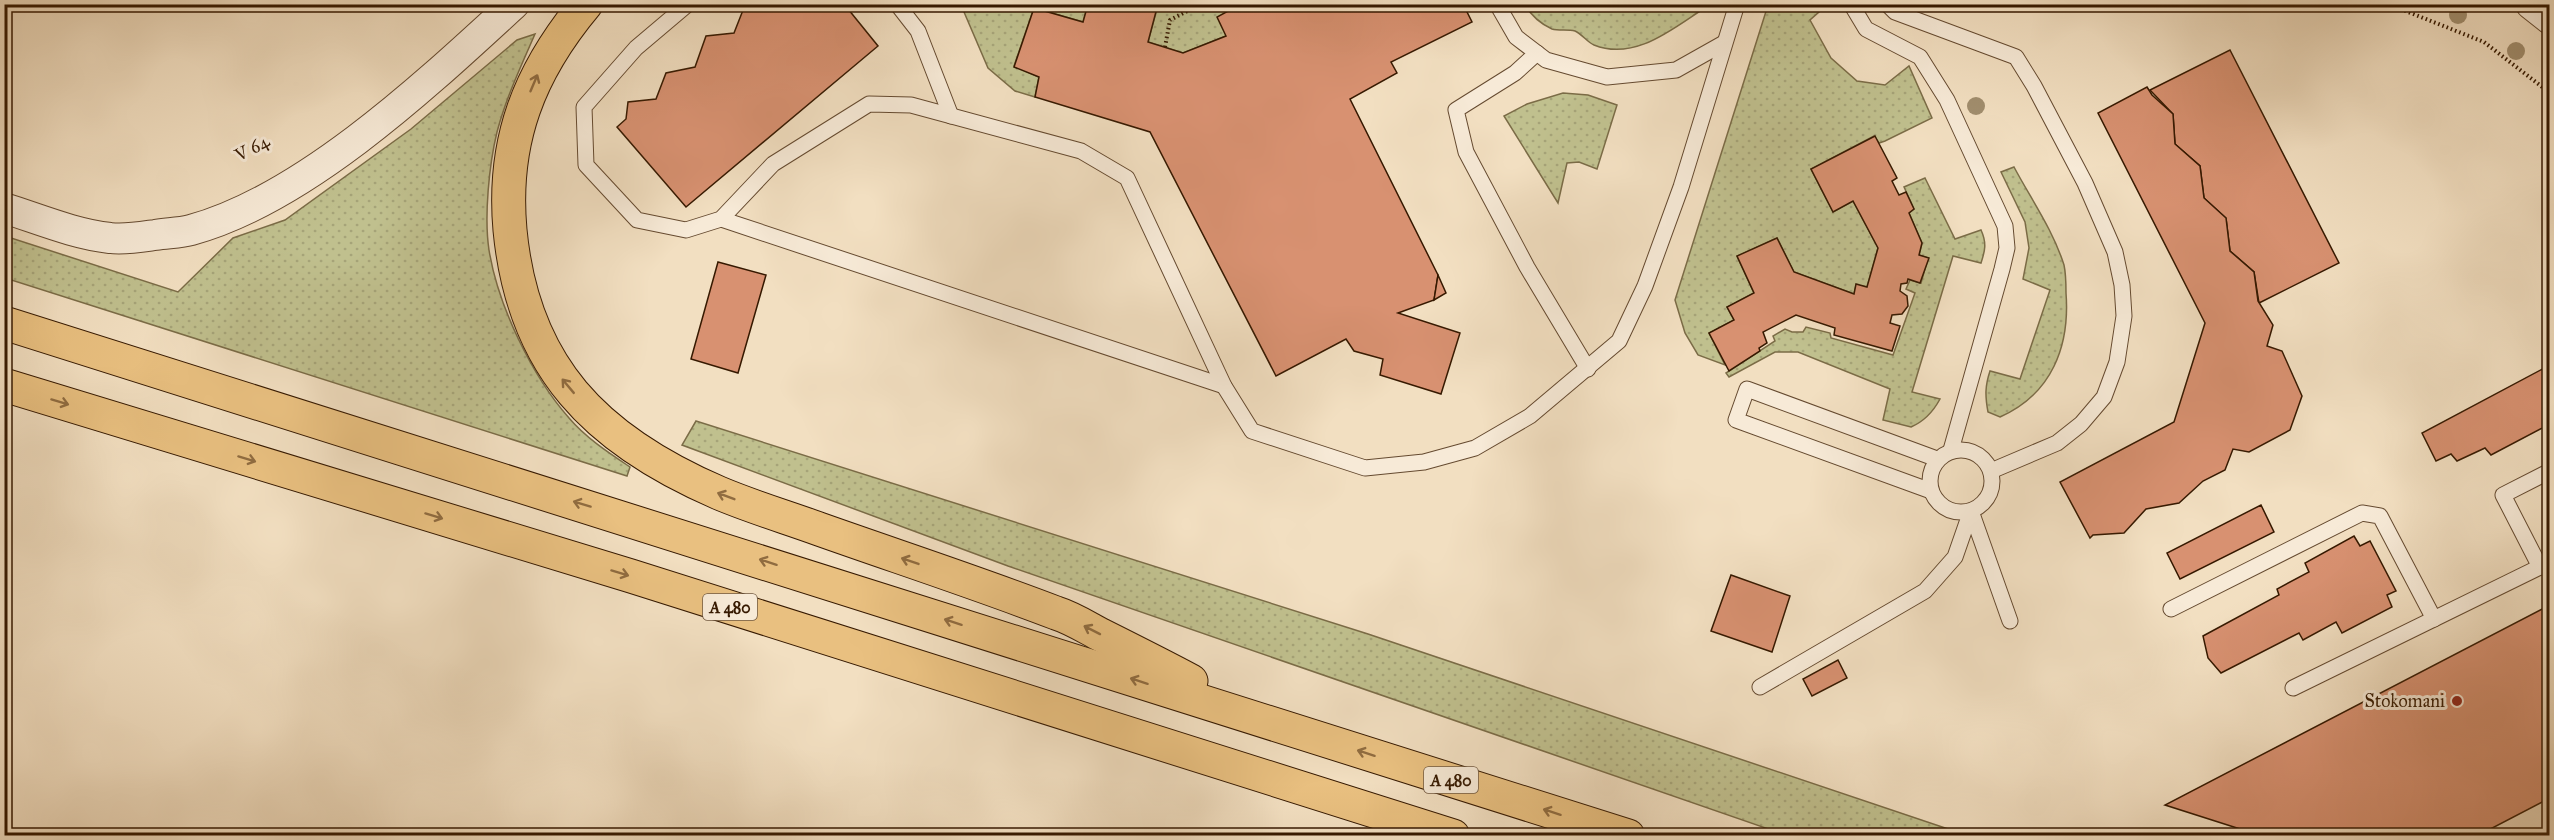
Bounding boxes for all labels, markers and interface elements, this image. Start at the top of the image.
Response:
one-way arrow [529,74,540,92]
street label: V 64 [230,129,274,167]
one-way arrow [562,378,575,394]
one-way arrow [51,397,70,408]
one-way arrow [237,454,256,465]
one-way arrow [718,490,736,501]
one-way arrow [573,497,592,508]
one-way arrow [424,511,443,522]
one-way arrow [901,554,920,565]
one-way arrow [759,556,778,567]
one-way arrow [610,568,629,579]
road number: A 480 [703,594,757,620]
one-way arrow [944,615,963,626]
one-way arrow [1083,624,1101,636]
one-way arrow [1130,675,1149,686]
place label: Stokomani [2364,690,2445,712]
marker: Stokomani [2450,694,2464,708]
one-way arrow [1357,747,1376,758]
road number: A 480 [1424,767,1478,793]
one-way arrow [1543,805,1562,816]

